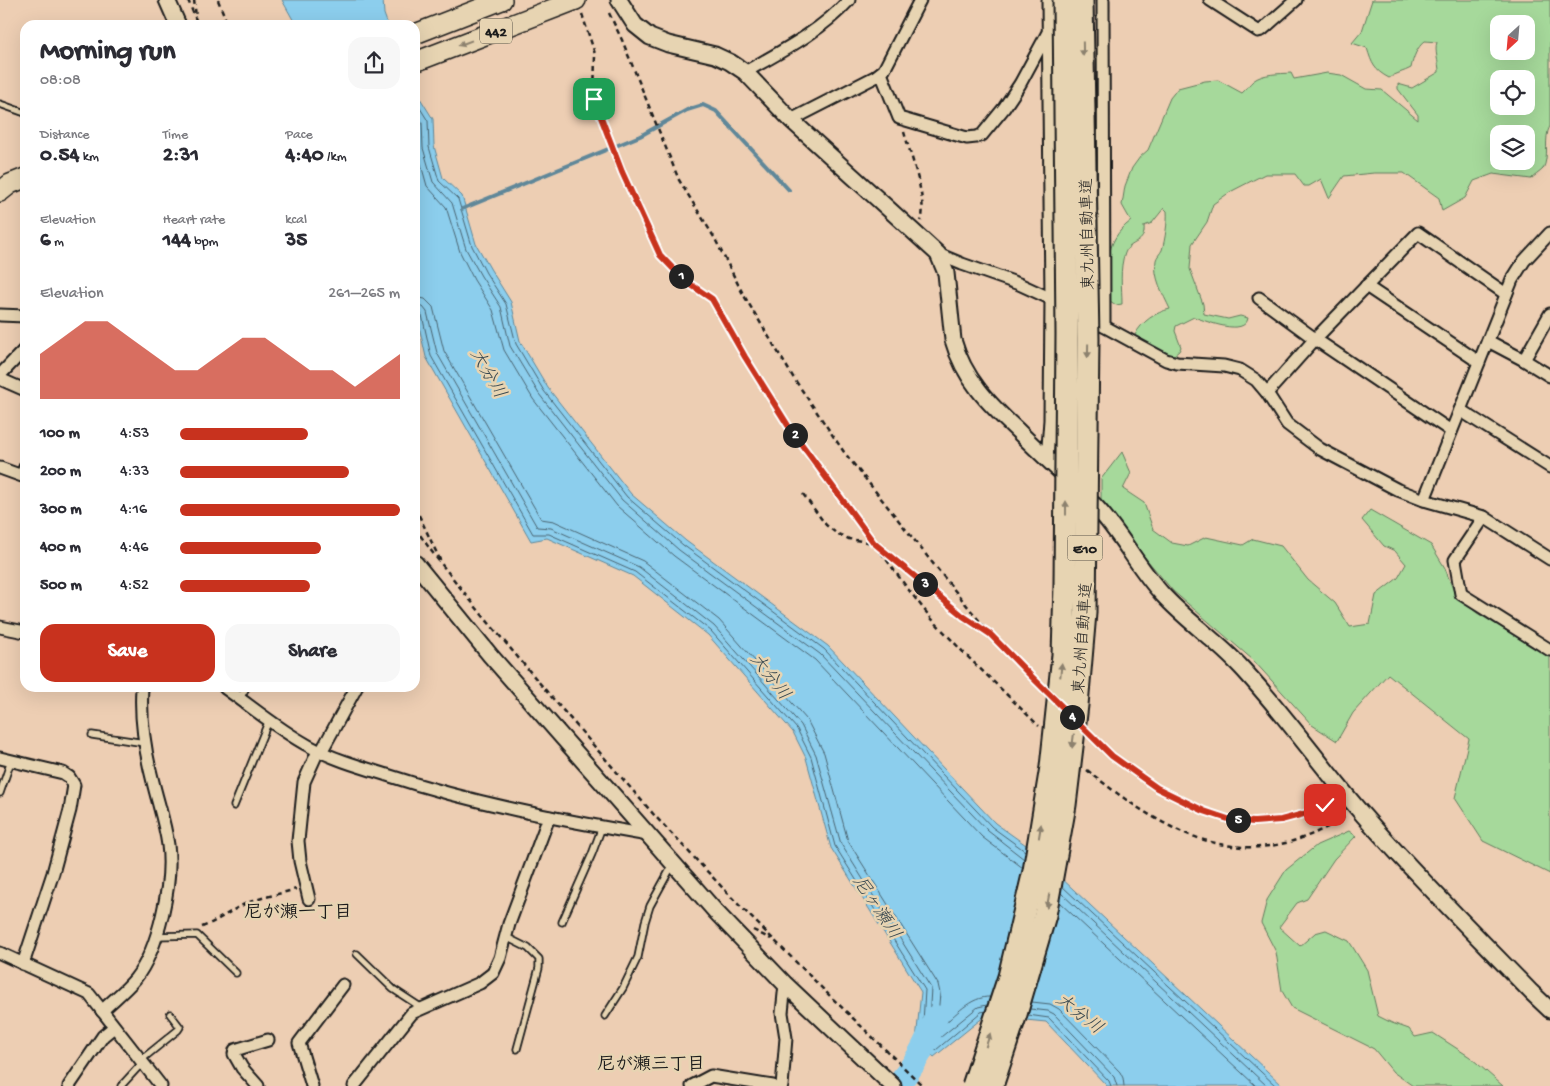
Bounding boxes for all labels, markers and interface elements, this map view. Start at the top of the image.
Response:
north arrow [1490,15,1535,60]
map controls [1490,15,1535,170]
road number: 442 [480,18,512,44]
text: Morning run [40,36,175,69]
button: share [348,37,400,89]
one-way arrow [458,39,473,47]
one-way arrow [1079,41,1087,57]
button: locate [1490,70,1535,115]
text: 08:08 [40,72,81,91]
pin [573,78,615,120]
icon: arrive [580,85,608,113]
button: layers [1490,125,1535,170]
text: Distance [40,127,89,144]
text: Time [163,127,188,144]
text: Pace [285,127,313,144]
text: 0.54 [40,144,80,169]
text: 2:31 [163,144,199,169]
text: 4:40 [285,144,324,169]
text: km [80,149,99,166]
text: /km [324,149,347,166]
street label: 東九州自動車道 [1077,178,1100,290]
text: Elevation [40,212,96,229]
text: Heart rate [163,212,225,229]
text: kcal [285,212,307,229]
text: 6 [40,229,51,254]
text: 144 [163,229,191,254]
text: 35 [285,229,307,254]
text: m [51,234,64,251]
text: bpm [191,234,219,251]
pin: 1 [668,264,694,288]
text: 1 [679,268,684,285]
text: Elevation [40,285,104,304]
text: 261–265 m [328,285,400,304]
one-way arrow [1084,343,1092,359]
water label: 大分川 [464,346,509,403]
pin: 2 [782,422,808,448]
text: 100 m [40,425,80,444]
text: 4:53 [120,425,149,444]
text: 2 [792,427,799,444]
text: 200 m [40,463,81,482]
text: 4:33 [120,463,149,482]
one-way arrow [1062,500,1070,516]
text: 300 m [40,501,82,520]
text: 4:16 [120,501,147,520]
road number: E10 [1068,536,1102,560]
text: 400 m [40,539,81,558]
text: 4:46 [120,539,148,558]
pin: 3 [912,572,938,596]
text: 3 [922,576,929,593]
text: 500 m [40,577,82,596]
text: 4:52 [120,577,149,596]
street label: 東九州自動車道 [1069,582,1098,695]
button: Save [40,624,215,682]
button: Share [225,624,400,682]
water label: 大分川 [744,650,794,705]
one-way arrow [1057,662,1065,678]
pin: 4 [1060,704,1084,730]
text: 4 [1069,709,1076,726]
one-way arrow [1069,733,1077,749]
pin [1304,784,1346,826]
icon: check [1311,791,1339,819]
pin: 5 [1226,808,1250,832]
text: 5 [1235,812,1242,829]
one-way arrow [1037,823,1045,839]
water label: 尼ヶ瀬川 [847,872,906,944]
one-way arrow [1043,893,1051,909]
district label: 尼が瀬一丁目 [244,902,352,924]
water label: 大分川 [1051,990,1106,1040]
one-way arrow [985,1032,993,1047]
district label: 尼が瀬三丁目 [597,1054,705,1076]

